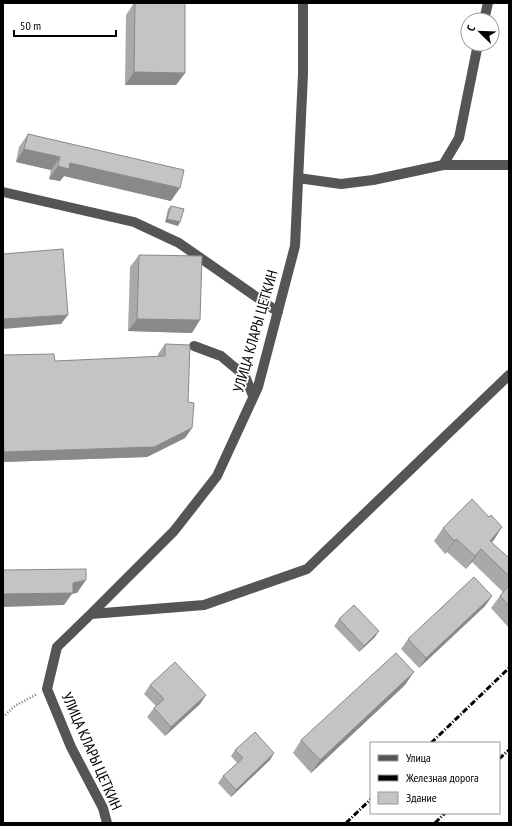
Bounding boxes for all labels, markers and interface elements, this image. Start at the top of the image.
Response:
scale bar [14,12,116,38]
north arrow [460,12,500,52]
text: 50 m [20,18,41,33]
text: С [463,23,478,33]
street label: УЛИЦА КЛАРЫ ЦЕТКИН [228,268,282,394]
street label: УЛИЦА КЛАРЫ ЦЕТКИН [58,689,126,813]
legend [370,742,500,814]
text: Улица [406,750,431,765]
text: Железная дорога [405,770,479,785]
text: Здание [406,790,437,805]

